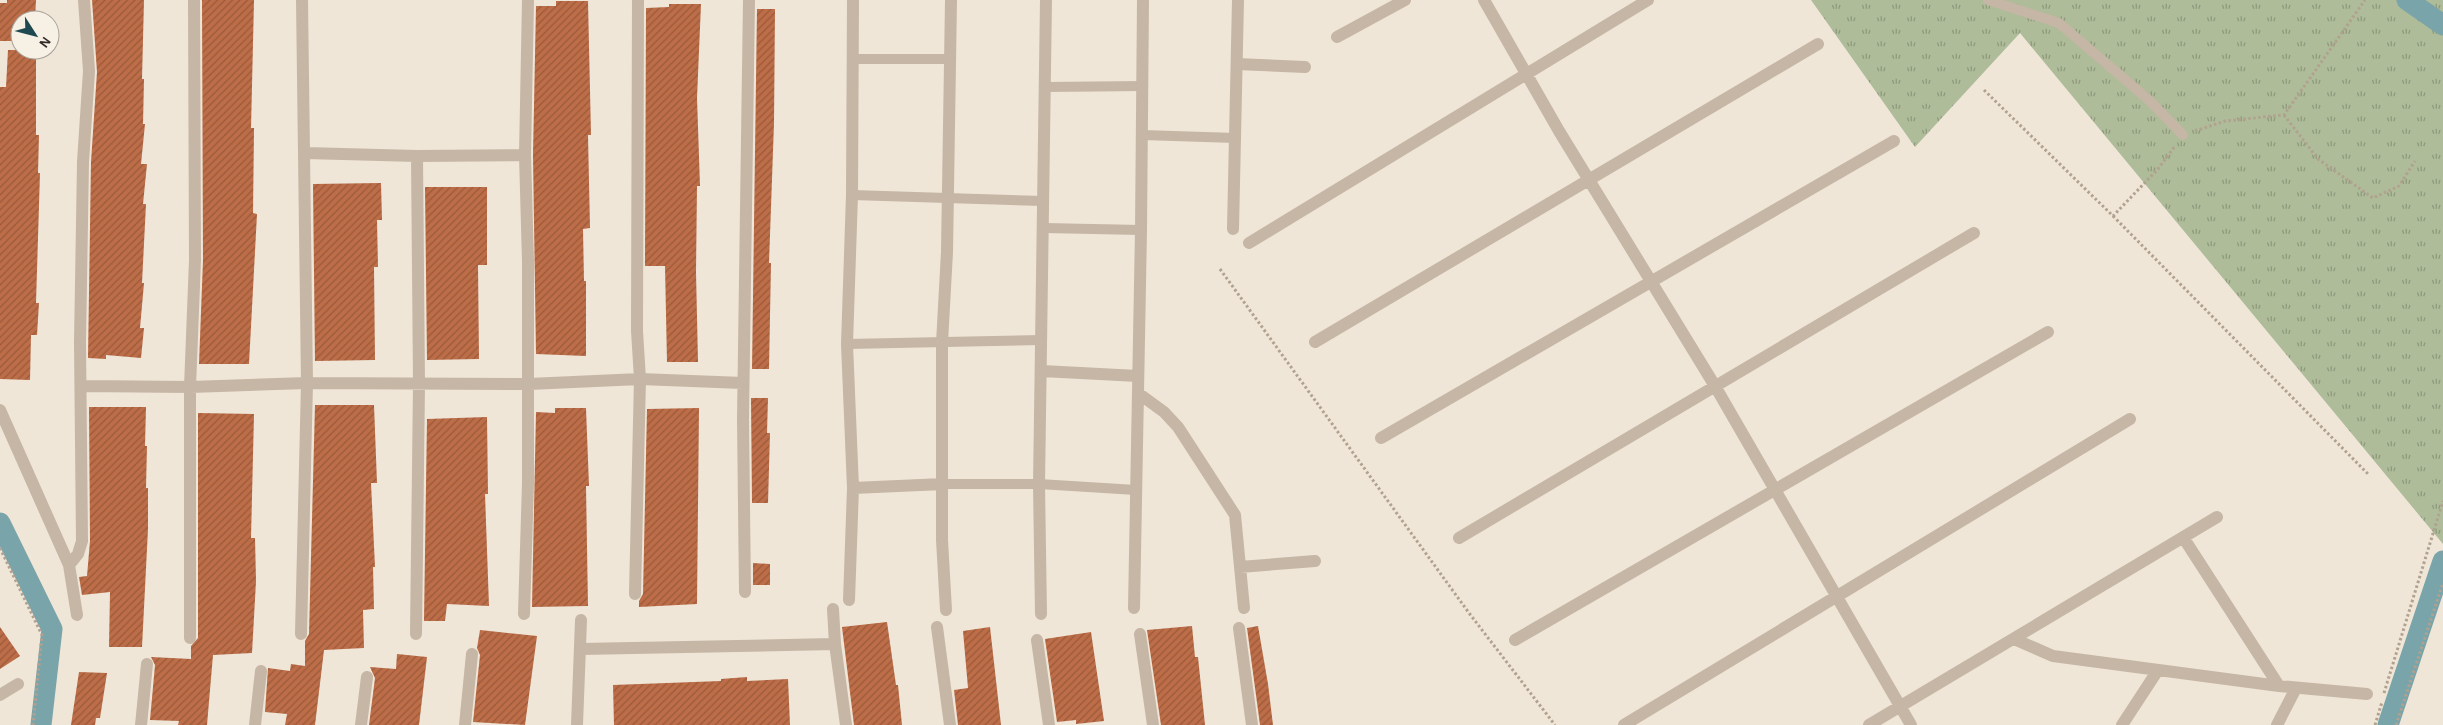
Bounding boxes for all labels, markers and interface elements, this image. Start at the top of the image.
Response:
north arrow [10,10,60,60]
text: N [36,34,53,50]

